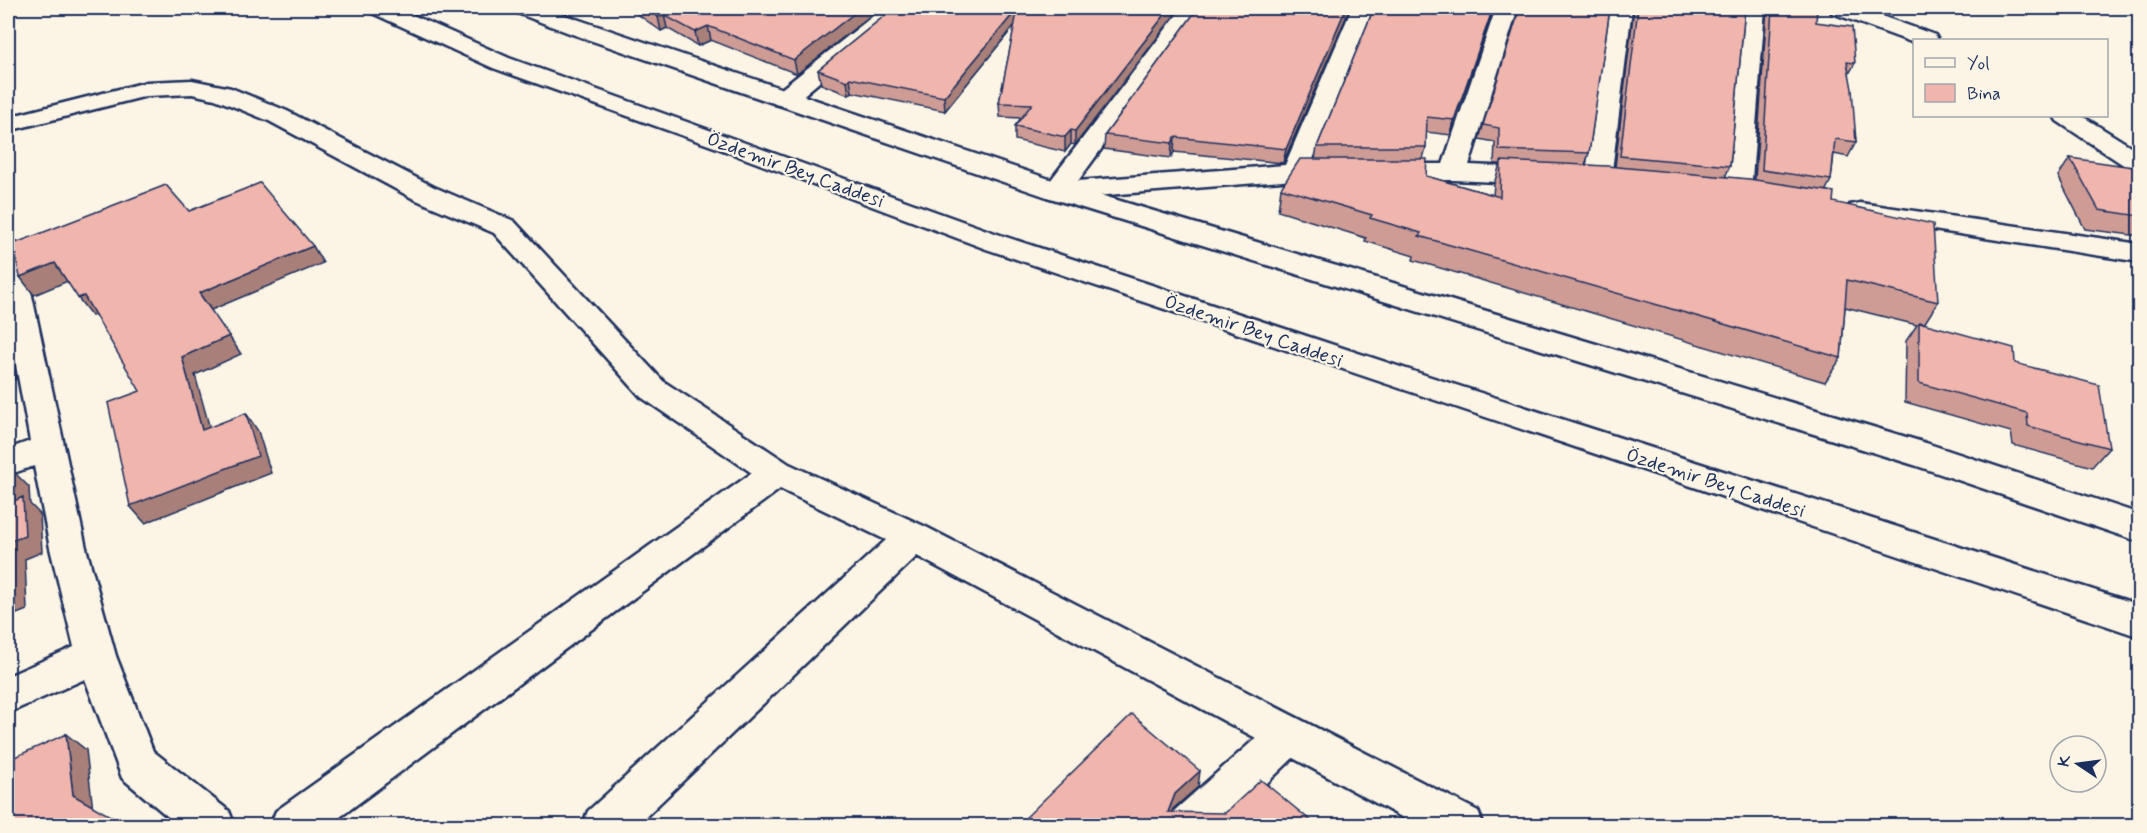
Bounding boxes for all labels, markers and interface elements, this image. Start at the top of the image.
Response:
legend [1913,39,2108,117]
text: Yol [1967,52,1990,76]
text: Bina [1967,82,2001,106]
street label: Özdemir Bey Caddesi [703,126,888,215]
street label: Özdemir Bey Caddesi [1161,288,1346,375]
street label: Özdemir Bey Caddesi [1622,442,1809,525]
north arrow [2048,734,2108,794]
text: K [2053,752,2077,769]

